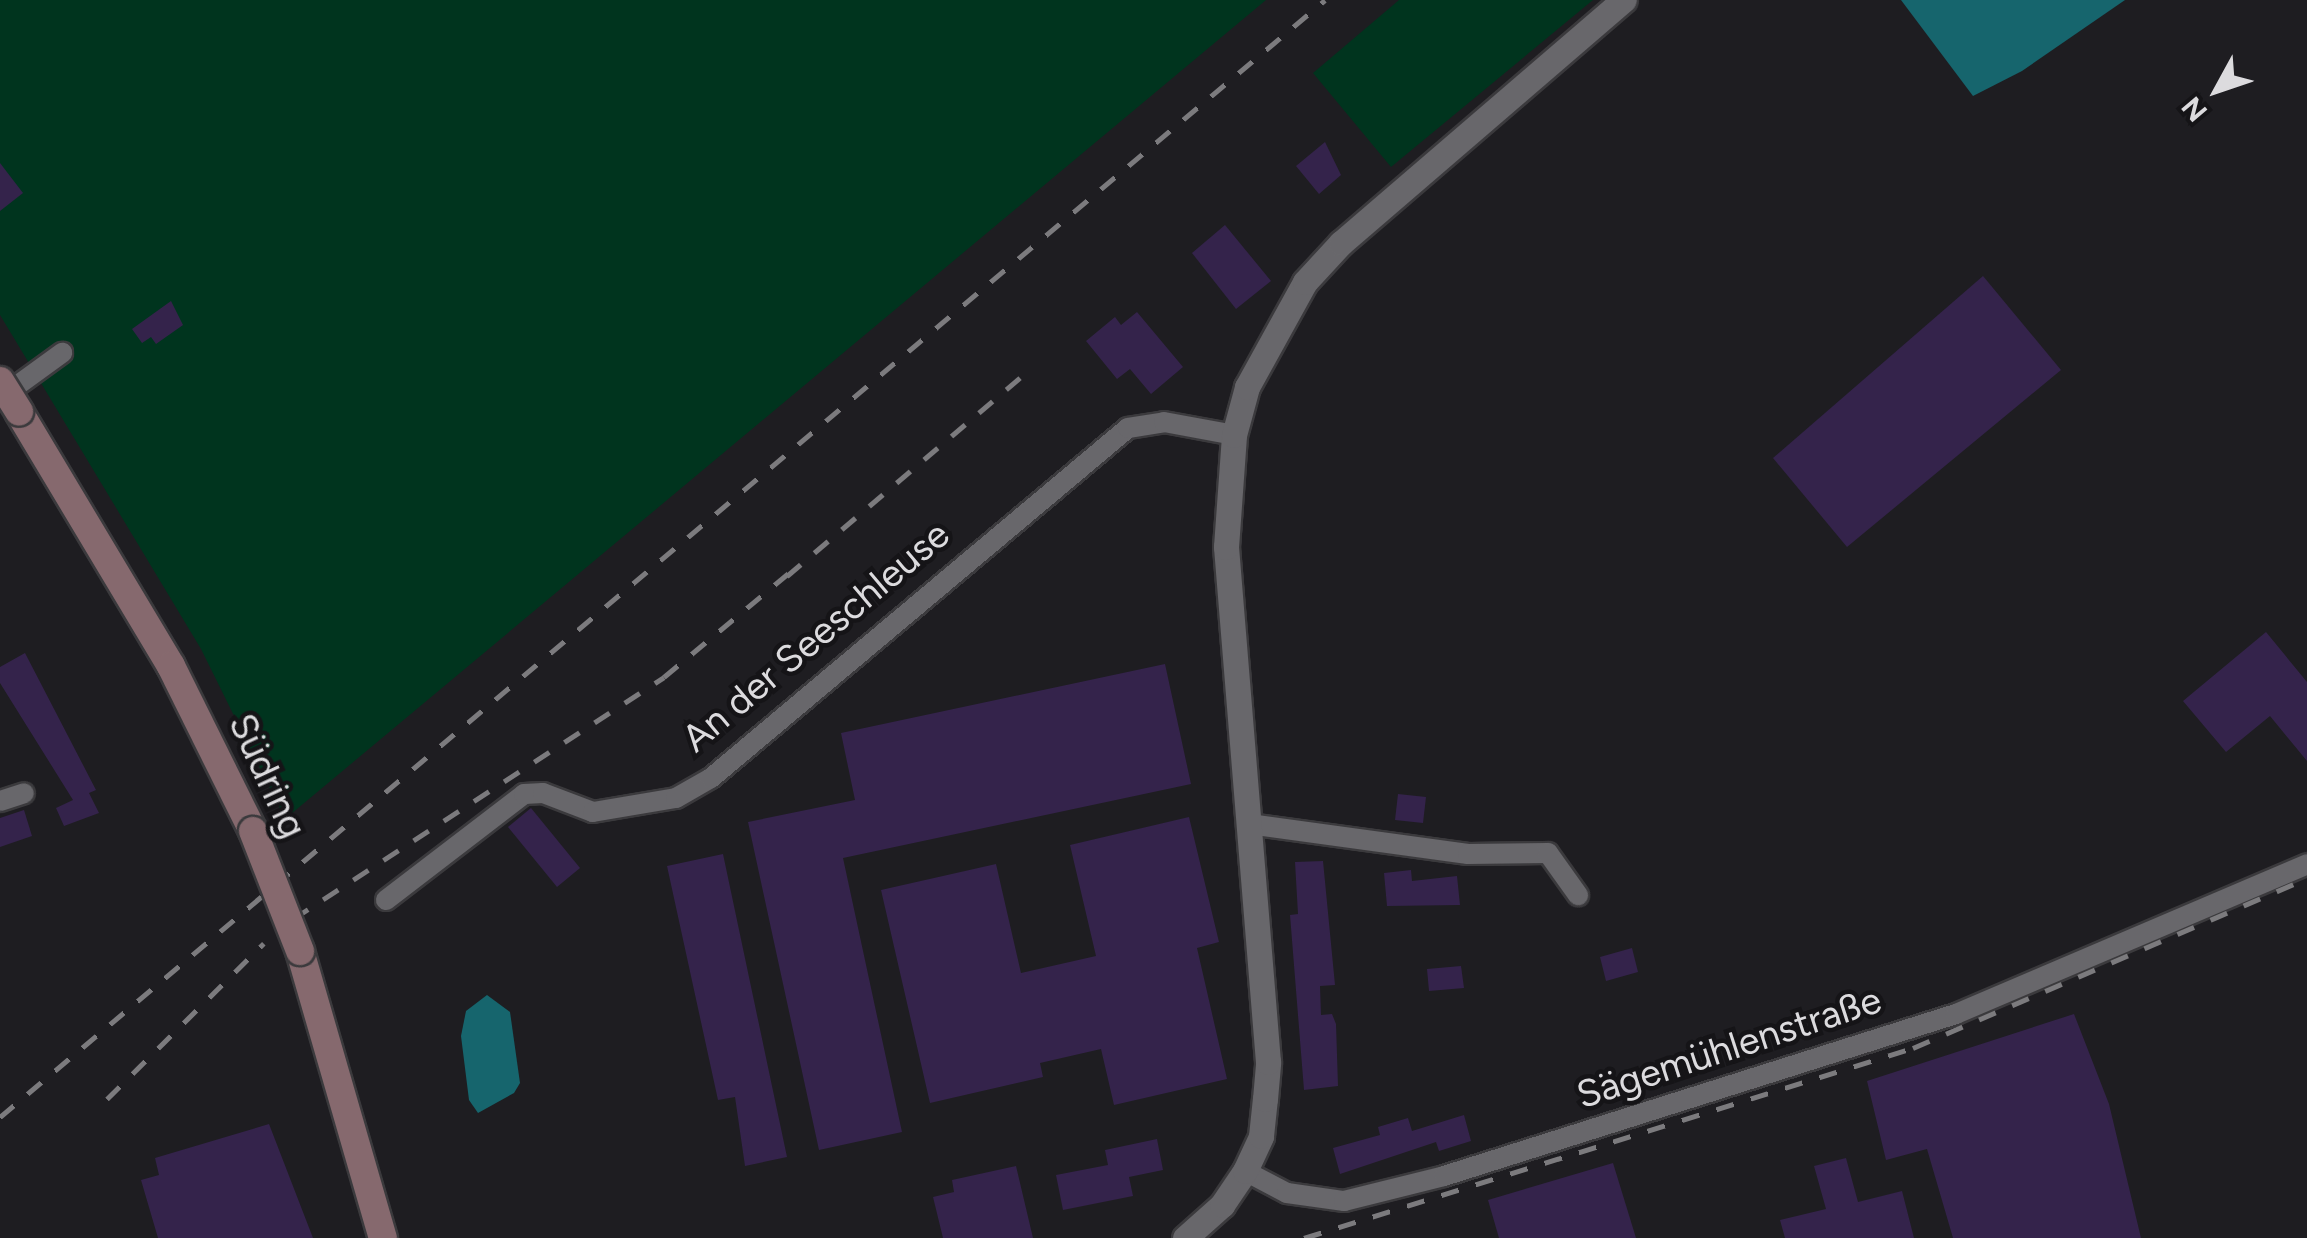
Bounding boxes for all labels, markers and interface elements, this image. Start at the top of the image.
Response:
north arrow [2167,40,2267,140]
text: N [2174,90,2214,129]
street label: An der Seeschleuse [673,512,959,762]
street label: Südring [218,707,316,845]
street label: Sägemühlenstraße [1571,977,1887,1119]

